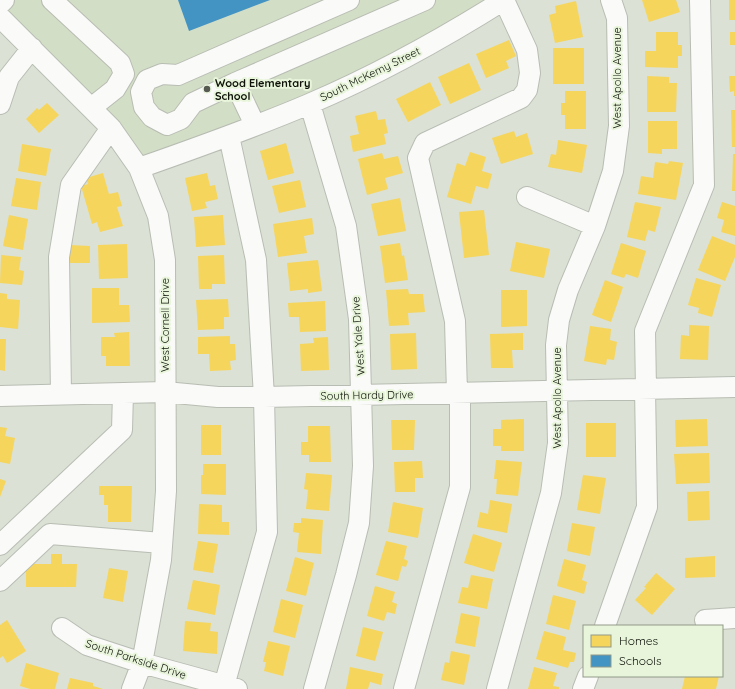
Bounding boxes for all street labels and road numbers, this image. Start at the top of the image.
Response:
street label: West Apollo Avenue [610,27,624,129]
street label: South McKemy Street [318,44,423,104]
street label: West Cornell Drive [158,278,172,372]
street label: West Yale Drive [348,296,368,376]
street label: West Apollo Avenue [550,347,564,449]
street label: South Hardy Drive [320,387,414,403]
street label: South Parkside Drive [84,636,188,682]

